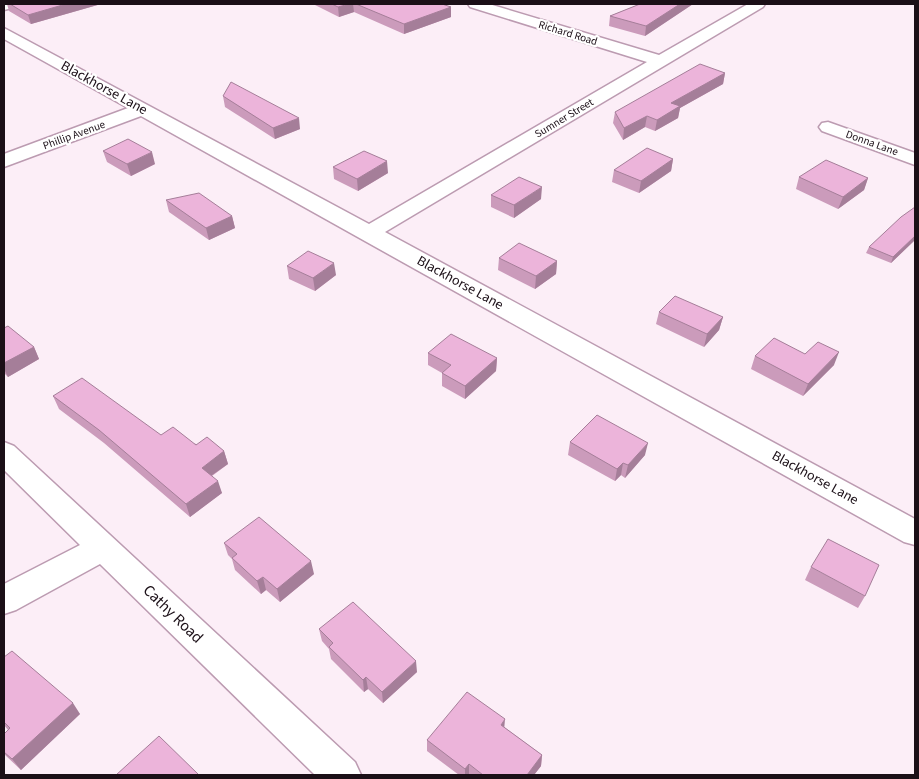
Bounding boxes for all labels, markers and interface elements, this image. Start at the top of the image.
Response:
street label: Richard Road [537,17,599,49]
street label: Blackhorse Lane [57,56,151,120]
street label: Sumner Street [532,94,596,141]
street label: Phillip Avenue [41,117,108,153]
street label: Donna Lane [844,127,901,160]
street label: Blackhorse Lane [413,251,507,315]
street label: Blackhorse Lane [768,446,862,510]
street label: Cathy Road [138,580,208,648]

